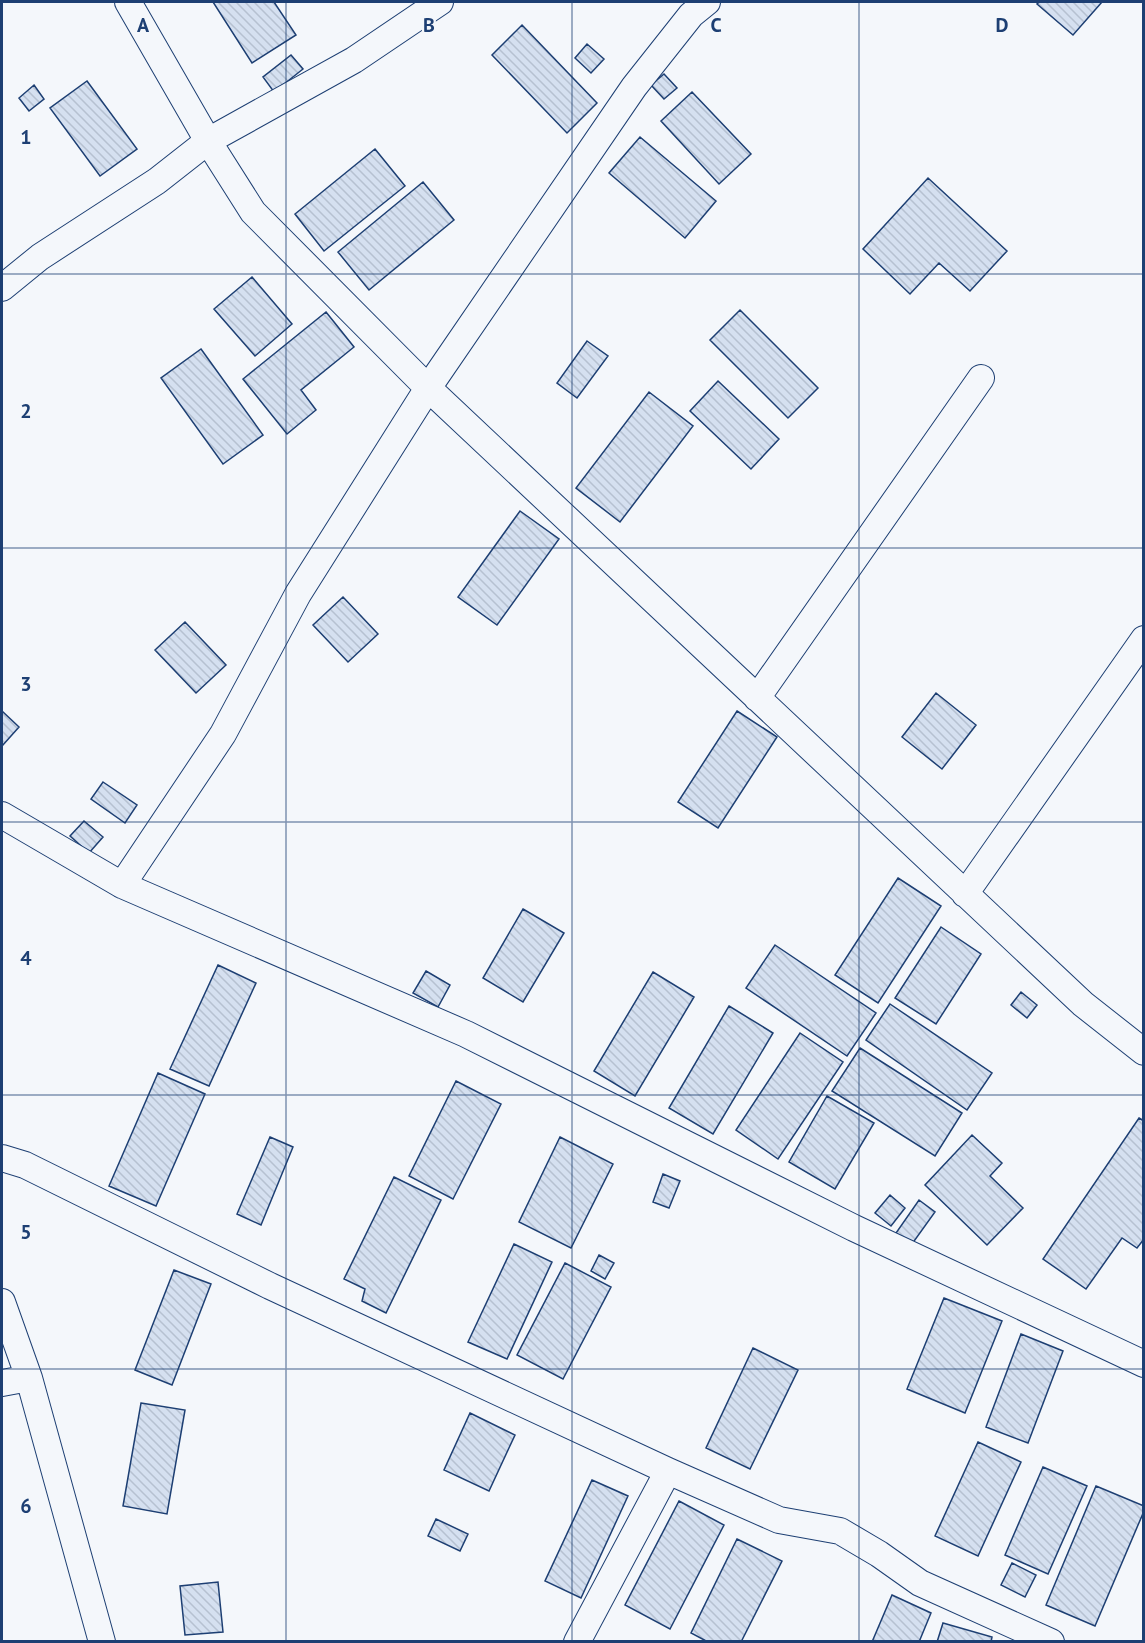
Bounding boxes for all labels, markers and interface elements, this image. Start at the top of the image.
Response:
text: A [137,12,150,38]
text: B [423,12,435,38]
text: C [710,12,722,38]
text: D [996,12,1009,38]
text: 1 [20,124,32,150]
text: 2 [20,398,32,424]
text: 3 [20,671,32,697]
text: 4 [20,945,32,971]
text: 5 [20,1219,32,1245]
text: 6 [20,1493,32,1519]

